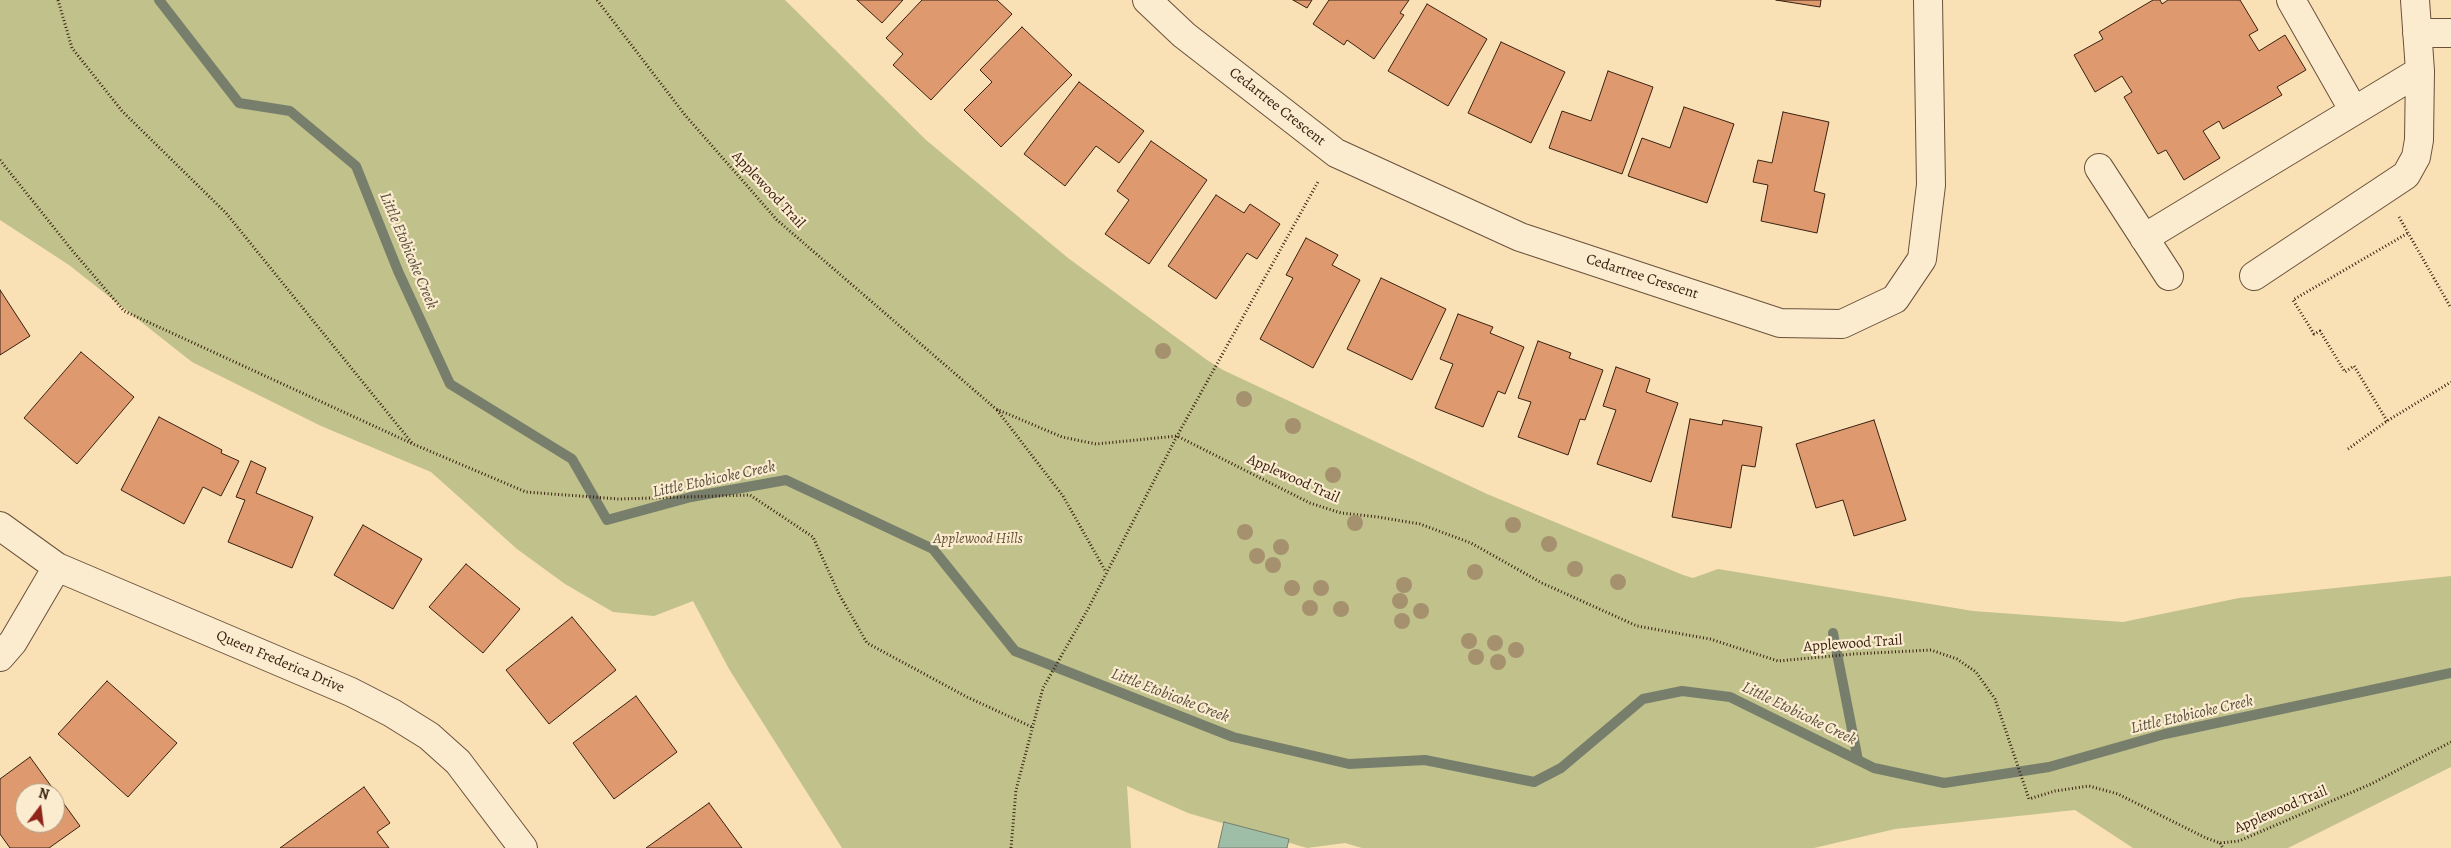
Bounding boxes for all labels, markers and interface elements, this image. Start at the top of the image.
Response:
street label: Cedartree Crescent [1225,64,1329,150]
street label: Applewood Trail [728,148,808,232]
water label: Little Etobicoke Creek [375,190,441,312]
street label: Cedartree Crescent [1584,250,1700,304]
street label: Applewood Trail [1244,451,1342,507]
water label: Little Etobicoke Creek [651,458,777,502]
park label: Applewood Hills [933,530,1023,548]
street label: Queen Frederica Drive [213,627,347,697]
street label: Applewood Trail [1803,632,1903,656]
water label: Little Etobicoke Creek [1108,665,1232,727]
water label: Little Etobicoke Creek [1739,678,1859,750]
water label: Little Etobicoke Creek [2129,692,2255,738]
street label: Applewood Trail [2232,782,2330,838]
north arrow [15,783,65,833]
text: N [36,783,51,804]

